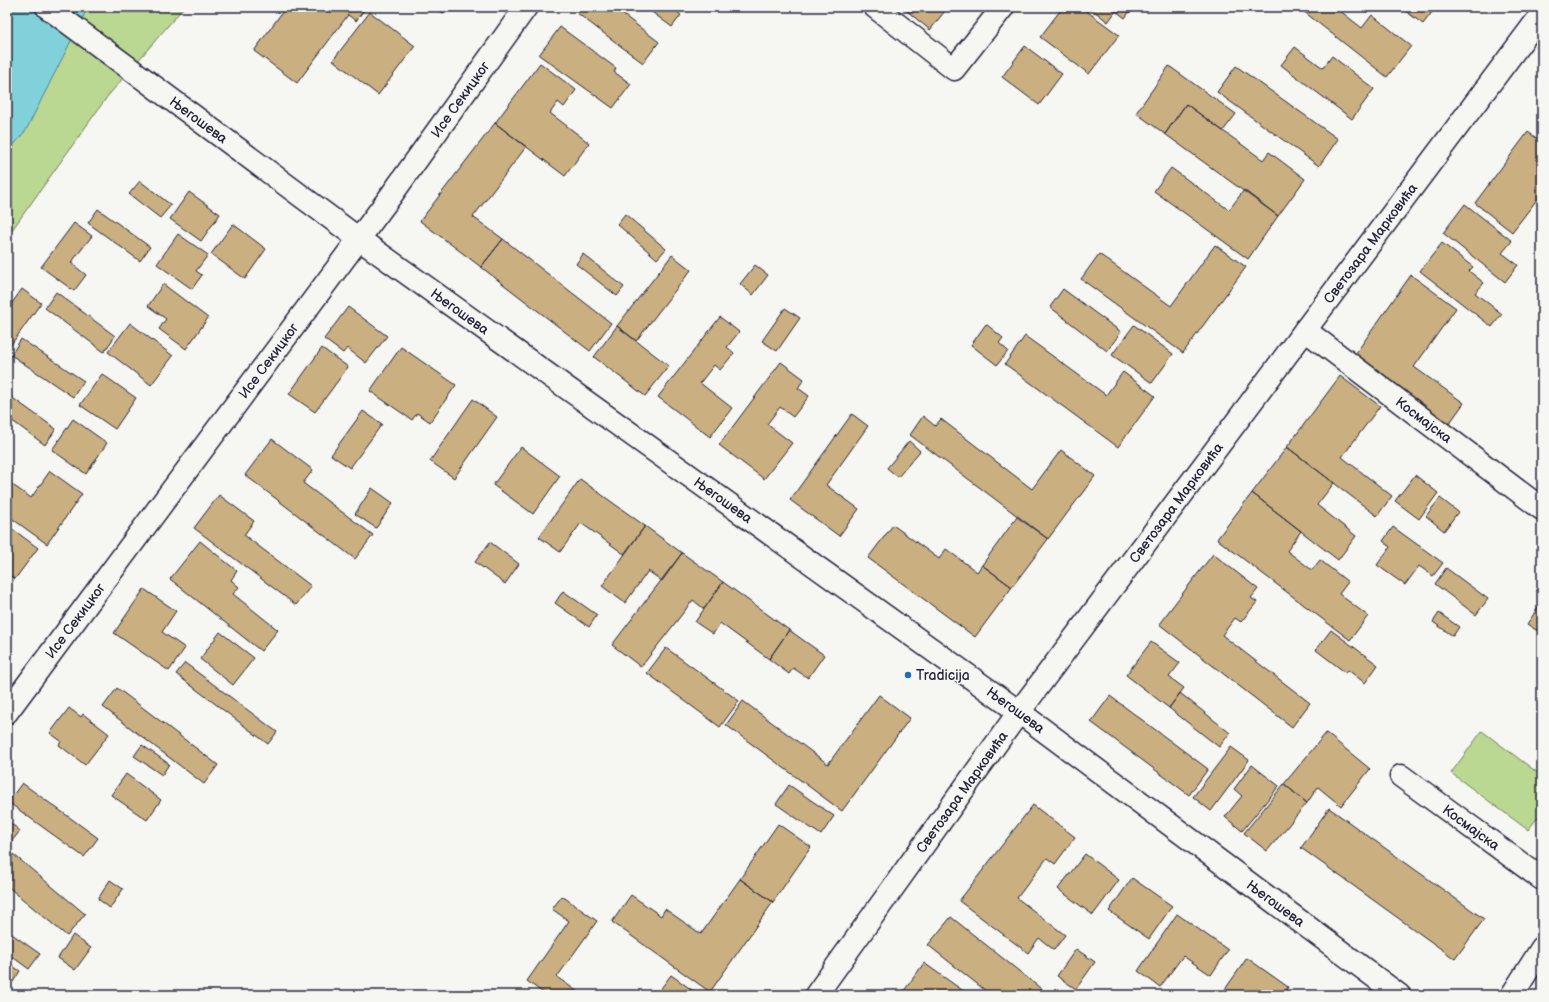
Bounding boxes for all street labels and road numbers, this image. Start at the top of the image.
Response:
street label: Исе Секицког [427,57,493,141]
street label: Његошева [166,93,232,147]
street label: Светозара Марковића [1320,179,1421,307]
street label: Његошева [427,285,493,338]
street label: Исе Секицког [235,319,302,402]
street label: Космајска [1392,393,1456,447]
street label: Светозара Марковића [1125,439,1227,566]
street label: Његошева [691,473,756,527]
street label: Исе Секицког [41,579,109,662]
street label: Његошева [983,683,1049,737]
street label: Светозара Марковића [912,727,1012,856]
street label: Космајска [1439,801,1504,854]
street label: Његошева [1244,876,1309,931]

